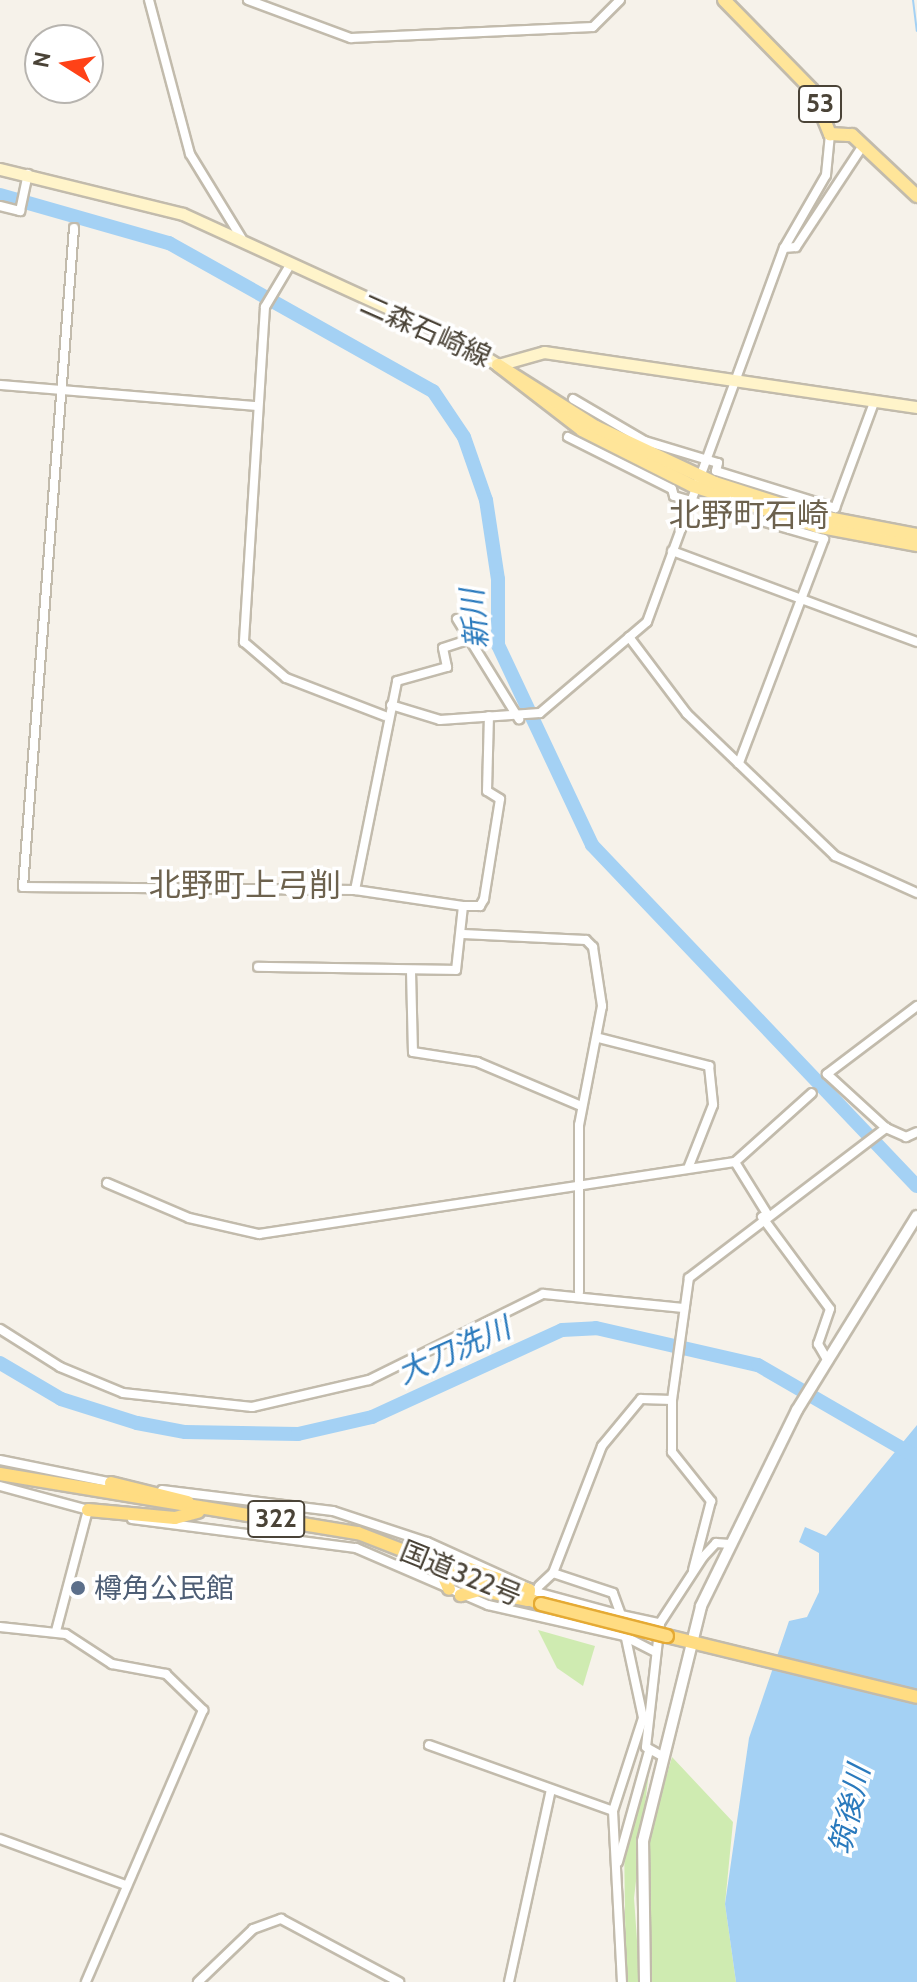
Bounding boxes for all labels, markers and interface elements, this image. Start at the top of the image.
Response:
north arrow [24,24,104,104]
text: N [27,49,57,70]
road number: 53 [798,82,842,126]
street label: 二森石崎線 [355,286,497,374]
district label: 北野町石崎 [669,496,829,534]
water label: 新川 [454,588,496,650]
district label: 北野町上弓削 [149,866,341,904]
water label: 大刀洗川 [392,1310,516,1392]
road number: 322 [246,1497,306,1541]
street label: 国道322号 [395,1533,527,1613]
place label: 樽角公民館 [94,1571,234,1605]
marker: 樽角公民館 [69,1579,87,1597]
water label: 筑後川 [822,1762,878,1858]

